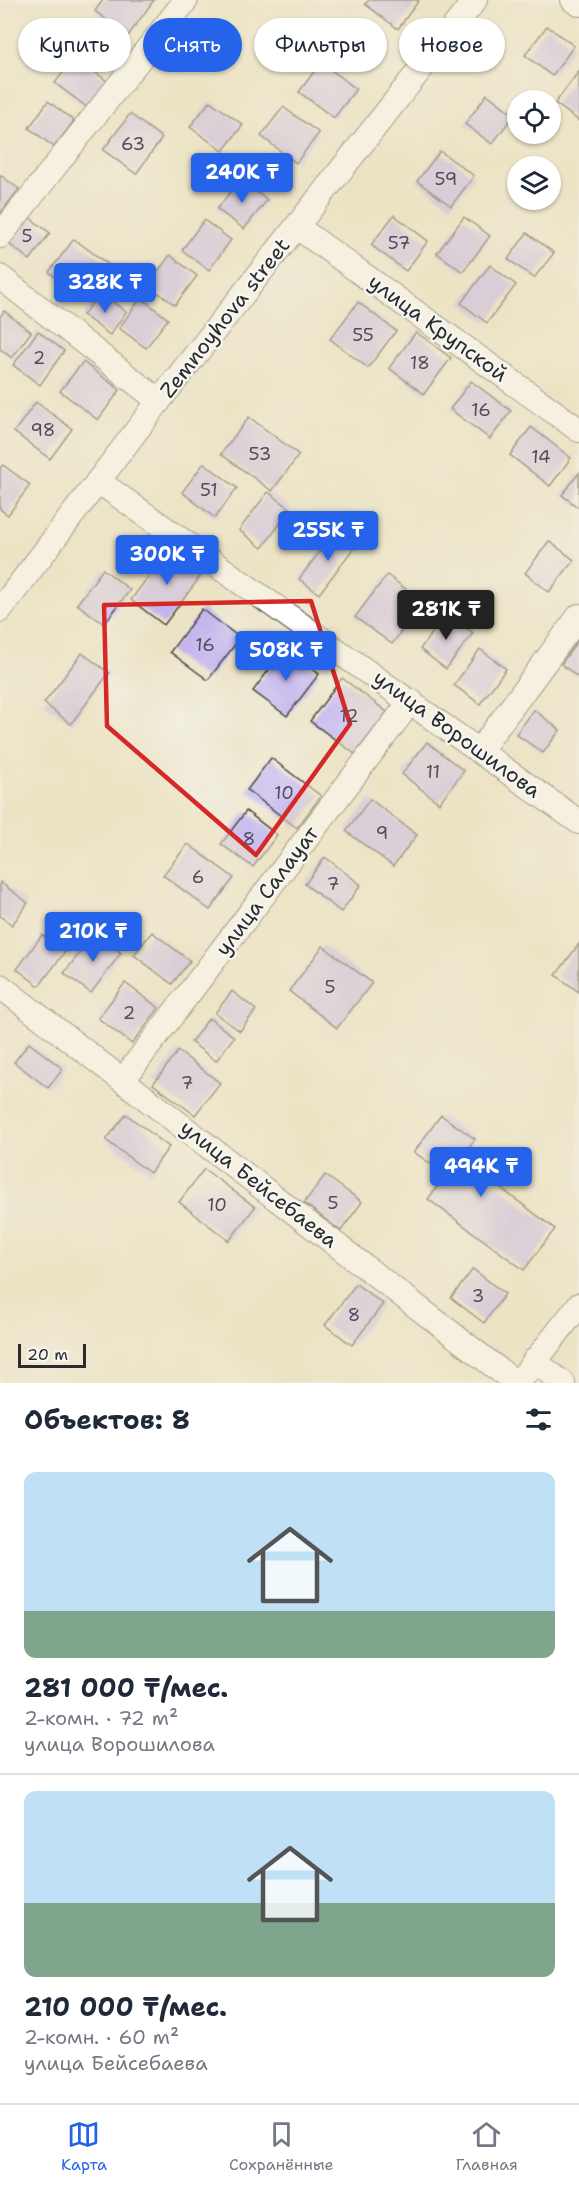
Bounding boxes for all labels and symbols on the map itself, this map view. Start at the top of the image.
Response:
house number: 63 [121,132,145,156]
pin: 240K ₸ [193,153,291,204]
house number: 59 [435,167,457,191]
house number: 5 [21,224,33,248]
house number: 57 [388,231,410,255]
street label: Zemnoyhova street [154,232,296,404]
pin: 328K ₸ [56,263,154,314]
street label: улица Крупской [363,268,514,388]
house number: 55 [352,323,374,347]
house number: 2 [33,346,45,370]
house number: 18 [410,351,430,375]
house number: 16 [471,398,491,422]
house number: 98 [31,418,55,442]
house number: 53 [249,442,271,466]
house number: 14 [531,445,551,469]
house number: 51 [200,478,218,502]
pin: 255K ₸ [279,511,377,562]
pin: 300K ₸ [118,535,216,586]
pin: 281K ₸ [397,590,495,641]
pin: 508K ₸ [237,631,335,682]
house number: 16 [195,633,215,657]
street label: улица Ворошилова [368,664,546,804]
house number: 12 [339,704,359,728]
house number: 11 [426,760,440,784]
house number: 10 [274,781,294,805]
street label: улица Салауат [209,820,325,962]
house number: 9 [376,821,388,845]
house number: 8 [243,827,255,851]
house number: 6 [192,865,204,889]
house number: 7 [327,872,339,896]
pin: 210K ₸ [44,912,142,963]
house number: 5 [324,975,336,999]
house number: 2 [123,1001,135,1025]
house number: 7 [181,1071,193,1095]
street label: улица Бейсебаева [174,1114,344,1254]
pin: 494K ₸ [432,1147,530,1198]
house number: 5 [327,1191,339,1215]
house number: 10 [207,1193,227,1217]
house number: 3 [472,1284,484,1308]
house number: 8 [348,1303,360,1327]
scale bar [18,1341,86,1368]

